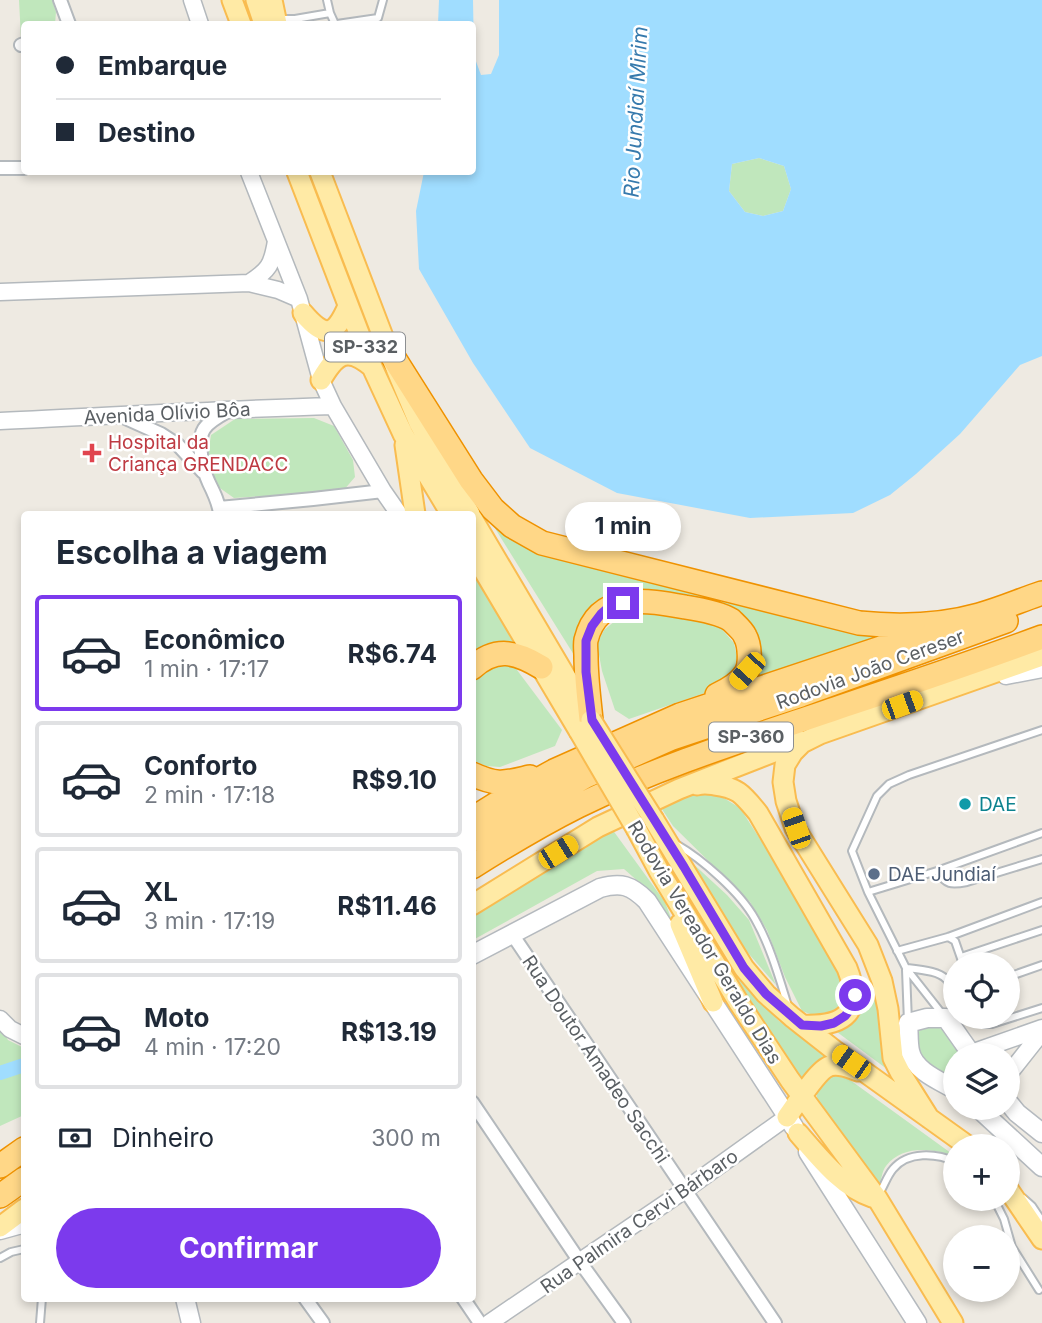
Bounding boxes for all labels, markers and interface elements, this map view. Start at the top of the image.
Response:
water label: Rio Jundiaí Mirim [619,26,652,198]
text: Embarque [98,50,227,81]
text: Destino [98,117,196,148]
road number: SP-332 [325,332,405,362]
street label: Avenida Olívio Bôa [83,398,251,429]
place label: Hospital da Criança GRENDACC [108,431,288,476]
marker: Hospital da Criança GRENDACC [82,443,102,463]
callout: 1 min [565,502,681,550]
text: 1 min [595,512,651,540]
text: Escolha a viagem [56,533,328,572]
route end [607,587,639,619]
icon: car [60,622,123,685]
text: Econômico [144,624,285,655]
street label: Rodovia João Cereser [773,625,967,714]
text: R$6.74 [348,638,437,669]
car [726,648,769,694]
text: 1 min · 17:17 [144,655,269,683]
car [879,688,926,722]
road number: SP-360 [709,722,793,752]
icon: car [60,748,123,811]
text: Conforto [144,750,257,781]
text: R$9.10 [352,764,437,795]
text: 2 min · 17:18 [144,781,275,809]
place label: DAE [979,793,1017,816]
marker: DAE [957,796,973,812]
car [780,805,813,851]
street label: Rodovia Vereador Geraldo Dias [623,816,787,1068]
car [535,832,582,872]
place label: DAE Jundiaí [888,863,996,886]
marker: DAE Jundiaí [866,866,882,882]
icon: car [60,874,123,937]
text: XL [144,876,178,907]
text: R$11.46 [337,890,437,921]
text: 3 min · 17:19 [144,907,275,935]
street label: Rua Doutor Amadeo Sacchi [517,951,674,1168]
map controls [943,952,1020,1302]
button: locate [943,952,1020,1029]
route start [839,979,871,1011]
icon: car [60,1000,123,1063]
text: Moto [144,1002,209,1033]
text: R$13.19 [341,1016,437,1047]
text: 4 min · 17:20 [144,1033,281,1061]
car [828,1041,875,1083]
button: layers [943,1043,1020,1120]
icon: cash [56,1119,94,1157]
text: Dinheiro [112,1122,214,1153]
text: 300 m [371,1124,441,1152]
button: + [943,1134,1020,1211]
street label: Rua Palmira Cervi Bárbaro [536,1144,742,1298]
button: Confirmar [56,1208,441,1288]
button: − [943,1225,1020,1302]

